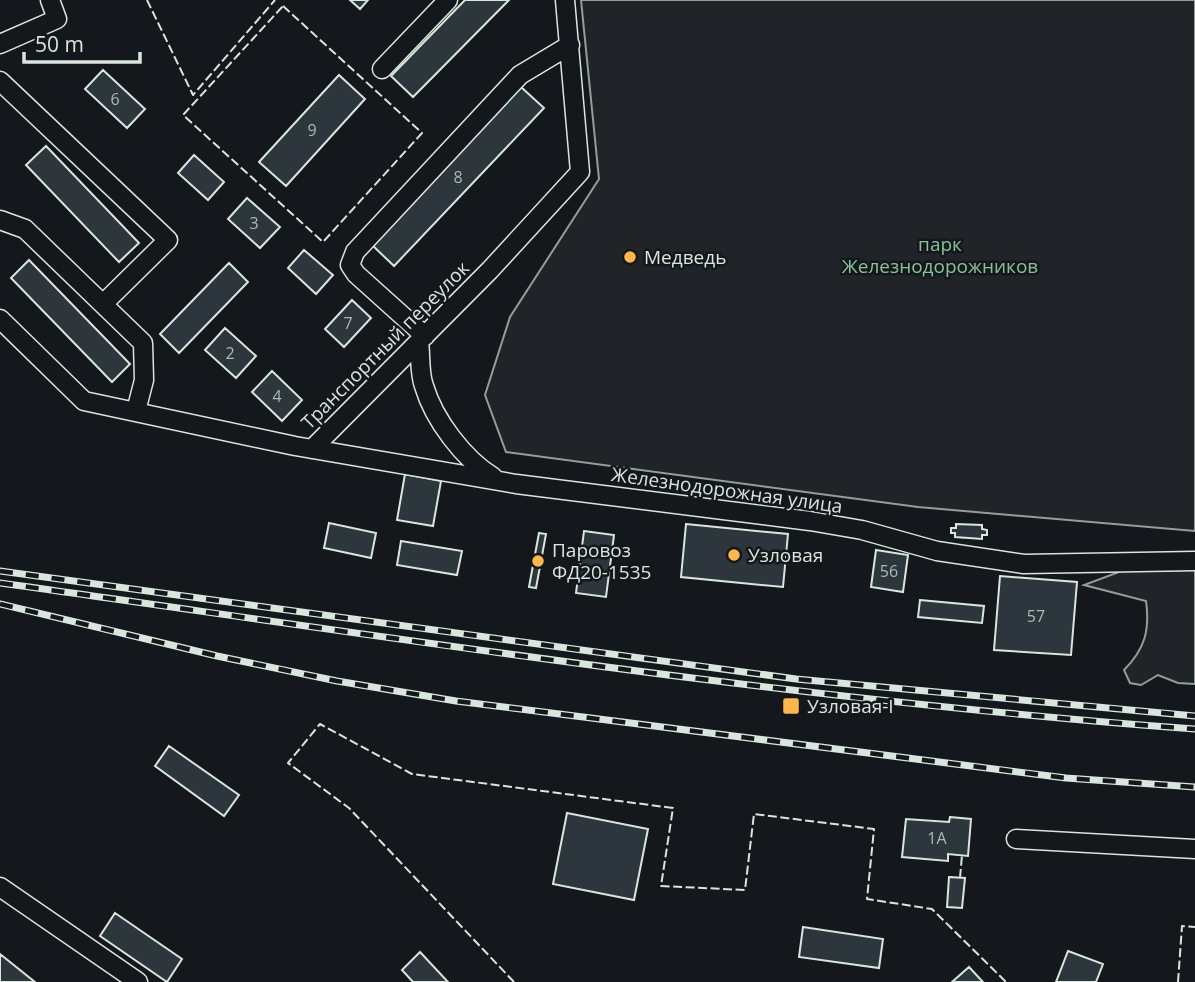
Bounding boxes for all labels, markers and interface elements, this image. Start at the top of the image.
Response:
scale bar [24,21,140,65]
text: 50 m [35,30,84,58]
house number: 6 [110,88,120,110]
house number: 9 [307,119,317,141]
house number: 8 [453,166,463,188]
house number: 3 [249,212,259,234]
park label: парк Железнодорожников [842,231,1038,279]
place label: Медведь [644,244,726,270]
marker: Медведь [622,249,638,265]
street label: Транспортный переулок [295,255,475,435]
house number: 7 [343,312,353,334]
house number: 2 [225,342,235,364]
house number: 4 [272,385,282,407]
street label: Железнодорожная улица [610,461,844,519]
place label: Паровоз ФД20-1535 [552,537,651,585]
place label: Узловая [748,542,823,568]
marker: Узловая [726,547,742,563]
marker: Паровоз ФД20-1535 [530,553,546,569]
house number: 56 [880,560,898,582]
house number: 57 [1027,605,1045,627]
place label: Узловая-I [807,693,894,719]
marker: Узловая-I [781,696,801,716]
house number: 1А [927,827,948,849]

